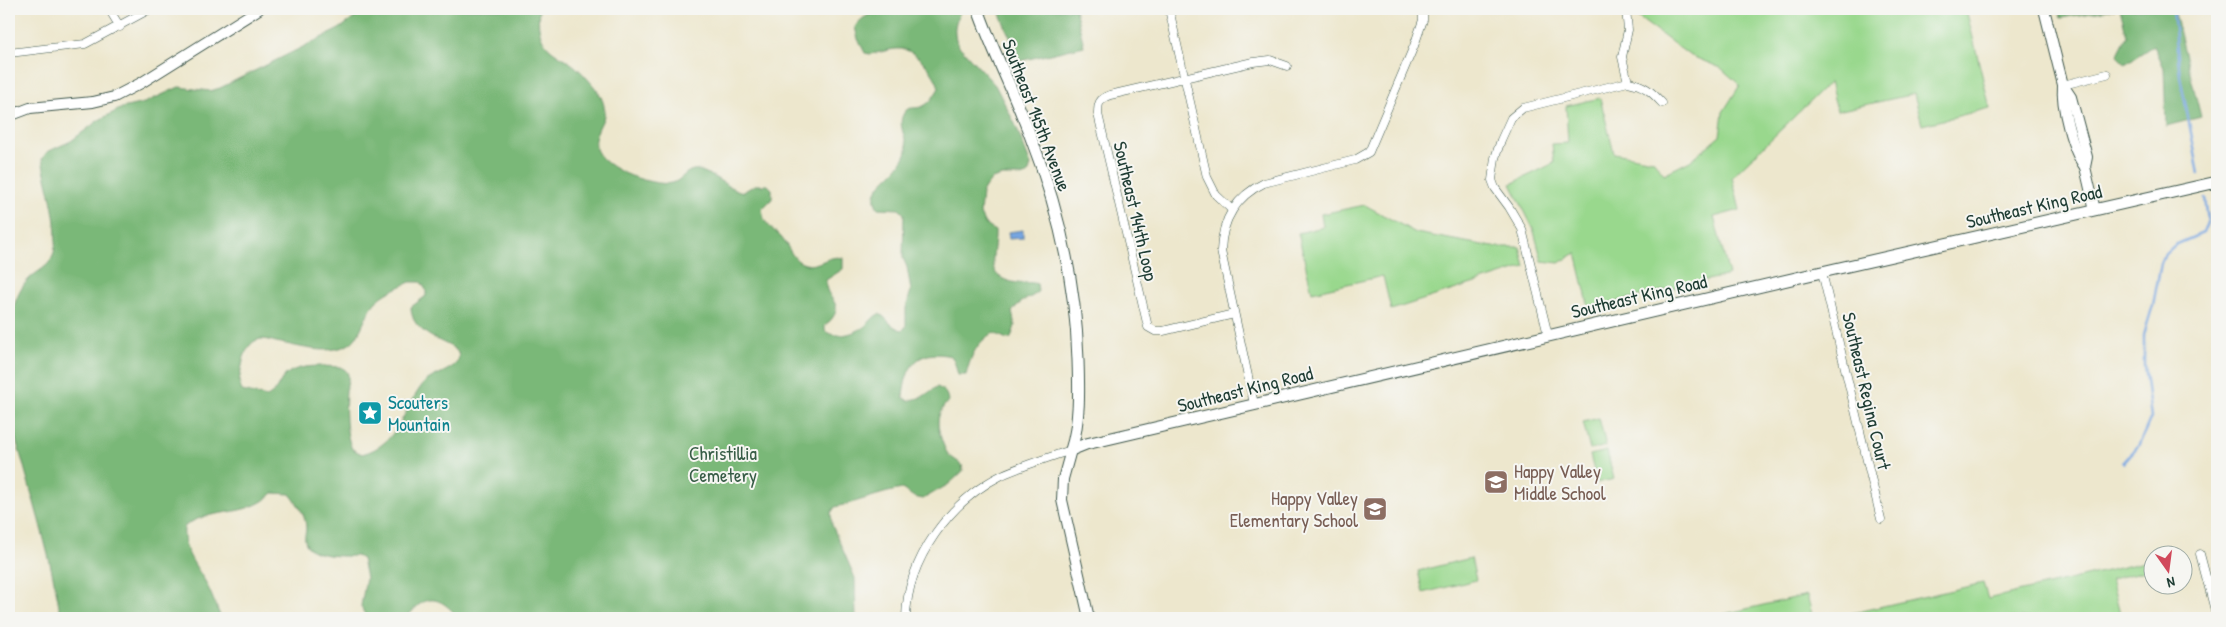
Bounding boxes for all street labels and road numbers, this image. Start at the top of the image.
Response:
street label: Southeast 145th Avenue [996,35,1078,195]
street label: Southeast 144th Loop [1107,139,1165,283]
street label: Southeast King Road [1964,178,2105,234]
street label: Southeast King Road [1569,268,1710,324]
street label: Southeast Regina Court [1836,310,1898,473]
street label: Southeast King Road [1175,359,1316,418]

